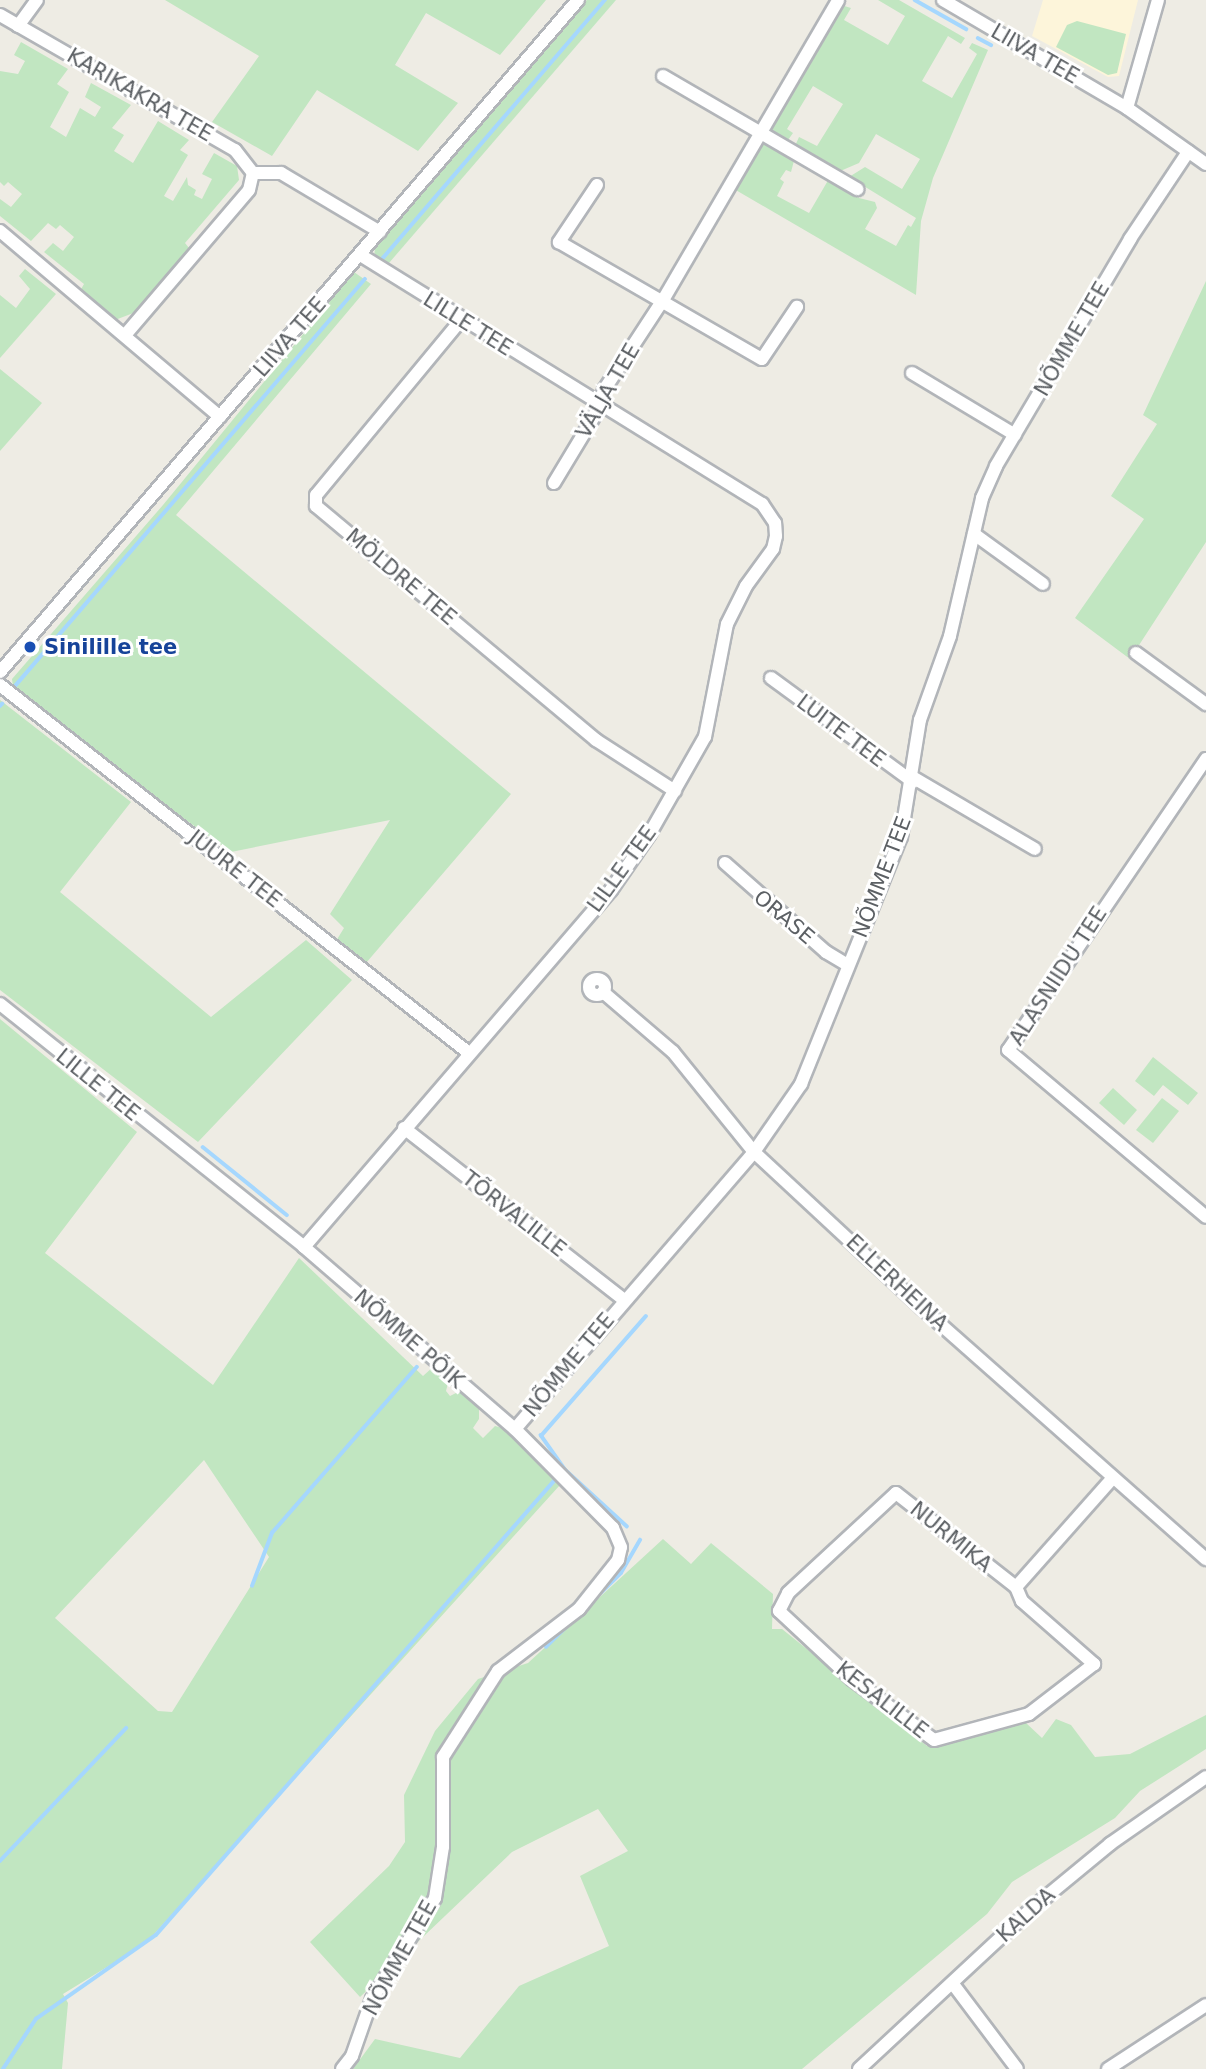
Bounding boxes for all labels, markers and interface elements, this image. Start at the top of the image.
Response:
street label: LIIVA TEE [986,19,1084,89]
street label: KARIKAKRA TEE [63,43,217,147]
street label: NÕMME TEE [1029,277,1115,401]
street label: LILLE TEE [419,287,517,361]
street label: LIIVA TEE [249,292,331,382]
street label: VÄLJA TEE [571,339,645,443]
street label: MÖLDRE TEE [341,524,461,630]
place label: Sinilille tee [44,634,177,660]
marker: Sinilille tee [22,639,38,655]
street label: LUITE TEE [792,690,890,772]
street label: NÕMME TEE [847,813,917,941]
street label: LILLE TEE [582,821,662,917]
street label: JUURE TEE [184,825,286,913]
street label: ORASE [749,884,819,950]
street label: ALASNIIDU TEE [1004,902,1112,1050]
street label: LILLE TEE [51,1044,145,1126]
street label: TÕRVALILLE [457,1166,571,1262]
street label: ELLERHEINA [841,1230,953,1336]
street label: NÕMME PÕIK [349,1284,469,1394]
street label: NÕMME TEE [518,1308,620,1422]
street label: NURMIKA [905,1496,997,1578]
street label: KESALILLE [831,1656,933,1744]
street label: KALDA [992,1882,1060,1948]
street label: NÕMME TEE [358,1896,442,2020]

